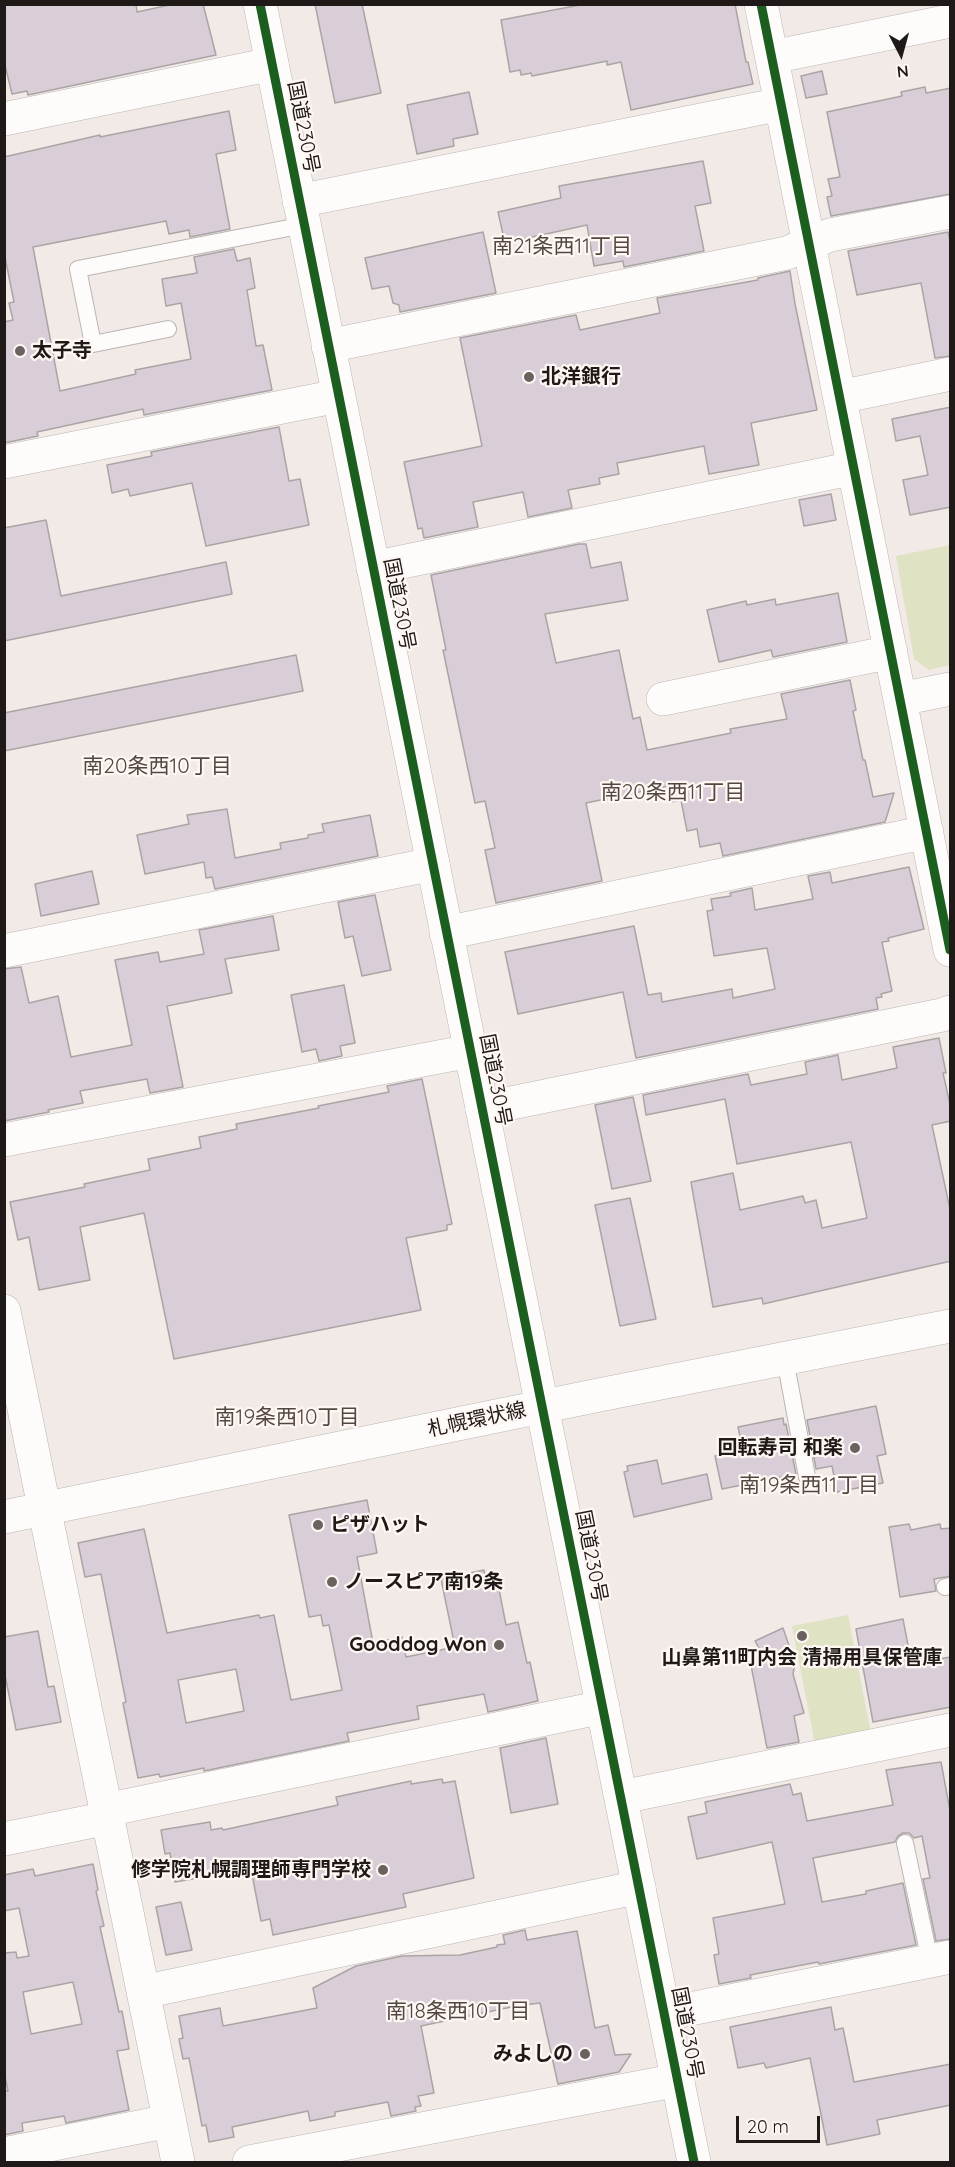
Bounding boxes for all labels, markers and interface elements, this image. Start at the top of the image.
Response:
north arrow [871,24,931,84]
text: N [896,61,910,82]
street label: 国道230号 [282,79,324,175]
district label: 南21条西11丁目 [492,234,632,260]
place label: 太子寺 [32,339,92,363]
marker: 太子寺 [13,344,27,358]
place label: 北洋銀行 [541,365,621,389]
marker: 北洋銀行 [522,370,536,384]
street label: 国道230号 [378,556,420,652]
district label: 南20条西10丁目 [82,754,232,780]
district label: 南20条西11丁目 [601,780,745,806]
street label: 国道230号 [474,1032,516,1128]
street label: 札幌環状線 [426,1398,528,1442]
district label: 南19条西10丁目 [215,1405,359,1431]
place label: 回転寿司 和楽 [717,1436,843,1460]
marker: 回転寿司 和楽 [848,1441,862,1455]
district label: 南19条西11丁目 [739,1473,879,1499]
street label: 国道230号 [570,1508,612,1604]
place label: ピザハット [330,1513,430,1537]
marker: ピザハット [311,1518,325,1532]
place label: ノースピア南19条 [344,1570,503,1594]
marker: ノースピア南19条 [325,1575,339,1589]
marker: 山鼻第11町内会 清掃用具保管庫 [795,1629,809,1643]
place label: Gooddog Won [349,1633,487,1657]
marker: Gooddog Won [492,1638,506,1652]
place label: 山鼻第11町内会 清掃用具保管庫 [661,1646,943,1670]
place label: 修学院札幌調理師専門学校 [131,1858,371,1882]
marker: 修学院札幌調理師専門学校 [376,1863,390,1877]
street label: 国道230号 [666,1985,708,2081]
district label: 南18条西10丁目 [386,1999,530,2025]
place label: みよしの [493,2042,573,2066]
marker: みよしの [578,2047,592,2061]
scale bar [739,2104,823,2142]
text: 20 m [747,2115,789,2138]

